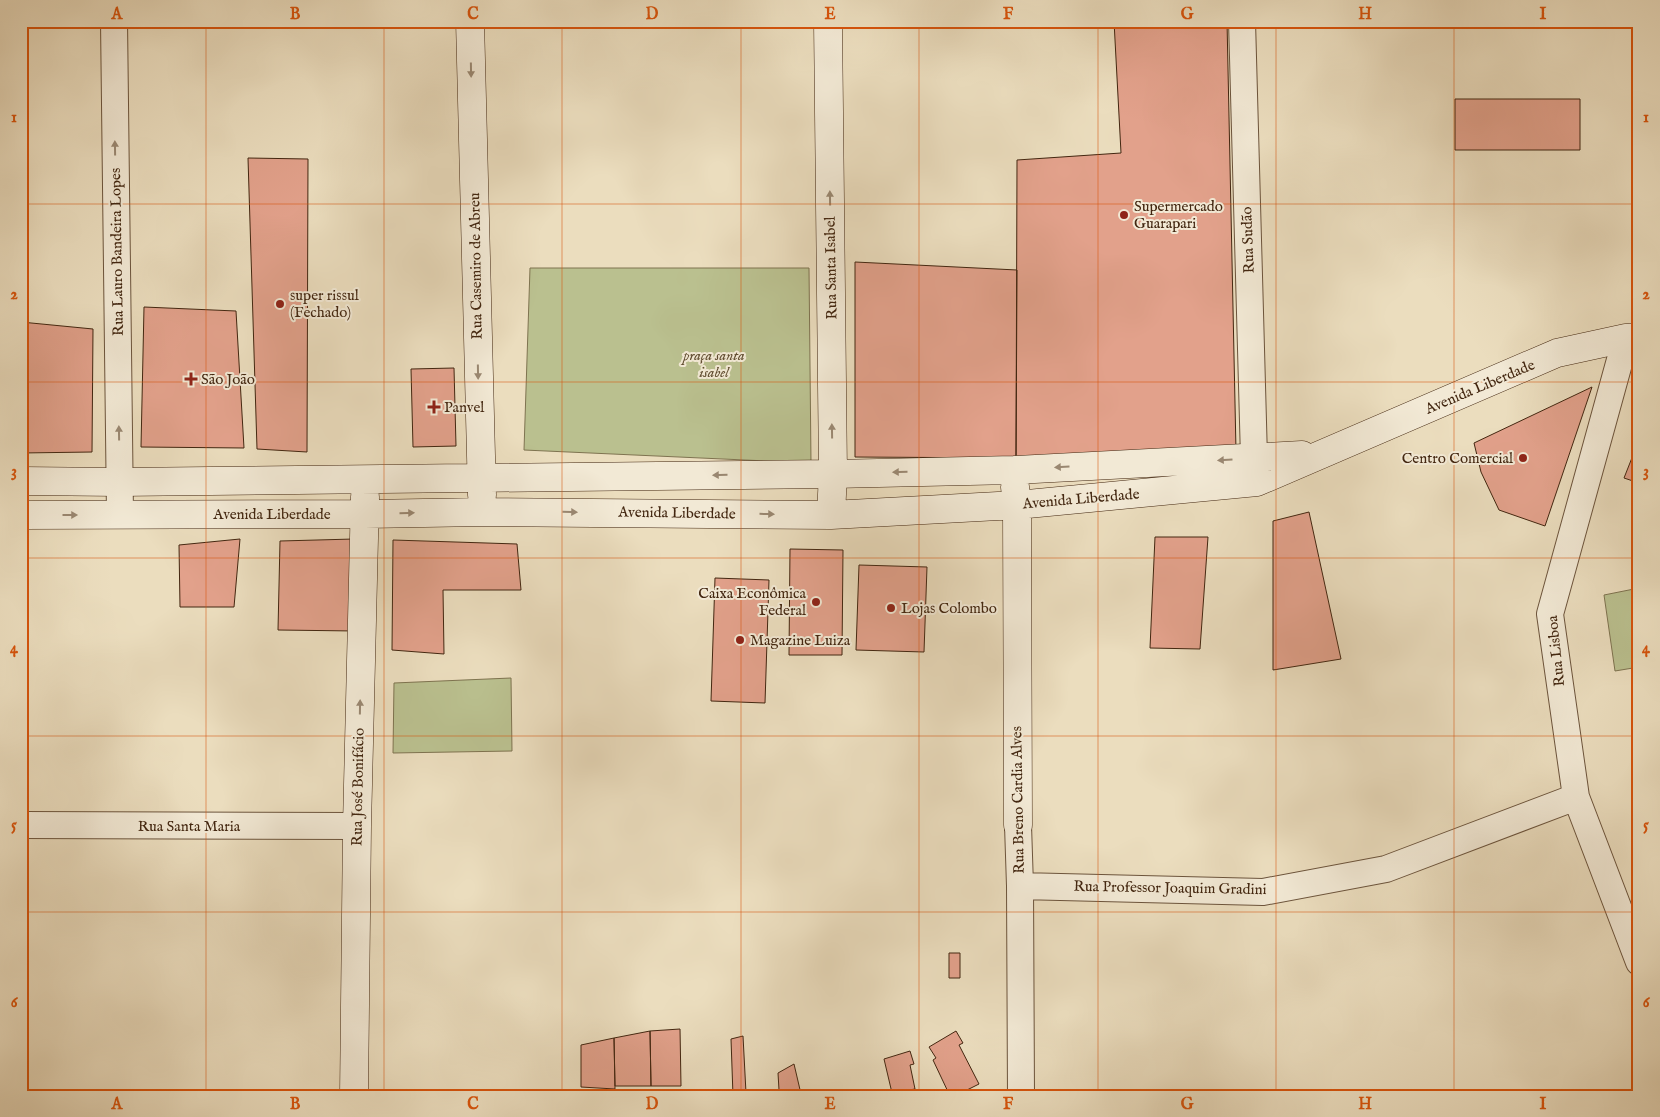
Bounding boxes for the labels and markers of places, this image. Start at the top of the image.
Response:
place label: Supermercado Guarapari [1134,197,1223,233]
marker: Supermercado Guarapari [1118,209,1130,221]
place label: super rissul (Fechado) [290,286,360,322]
marker: super rissul (Fechado) [274,298,286,310]
place label: São João [201,370,255,389]
marker: São João [185,373,197,385]
place label: Panvel [444,398,485,417]
marker: Panvel [428,401,440,413]
place label: Centro Comercial [1402,449,1514,468]
marker: Centro Comercial [1517,452,1529,464]
place label: Caixa Econômica Federal [698,584,807,620]
marker: Caixa Econômica Federal [810,596,822,608]
place label: Lojas Colombo [901,599,997,618]
marker: Lojas Colombo [885,602,897,614]
place label: Magazine Luiza [750,631,851,650]
marker: Magazine Luiza [734,634,746,646]

